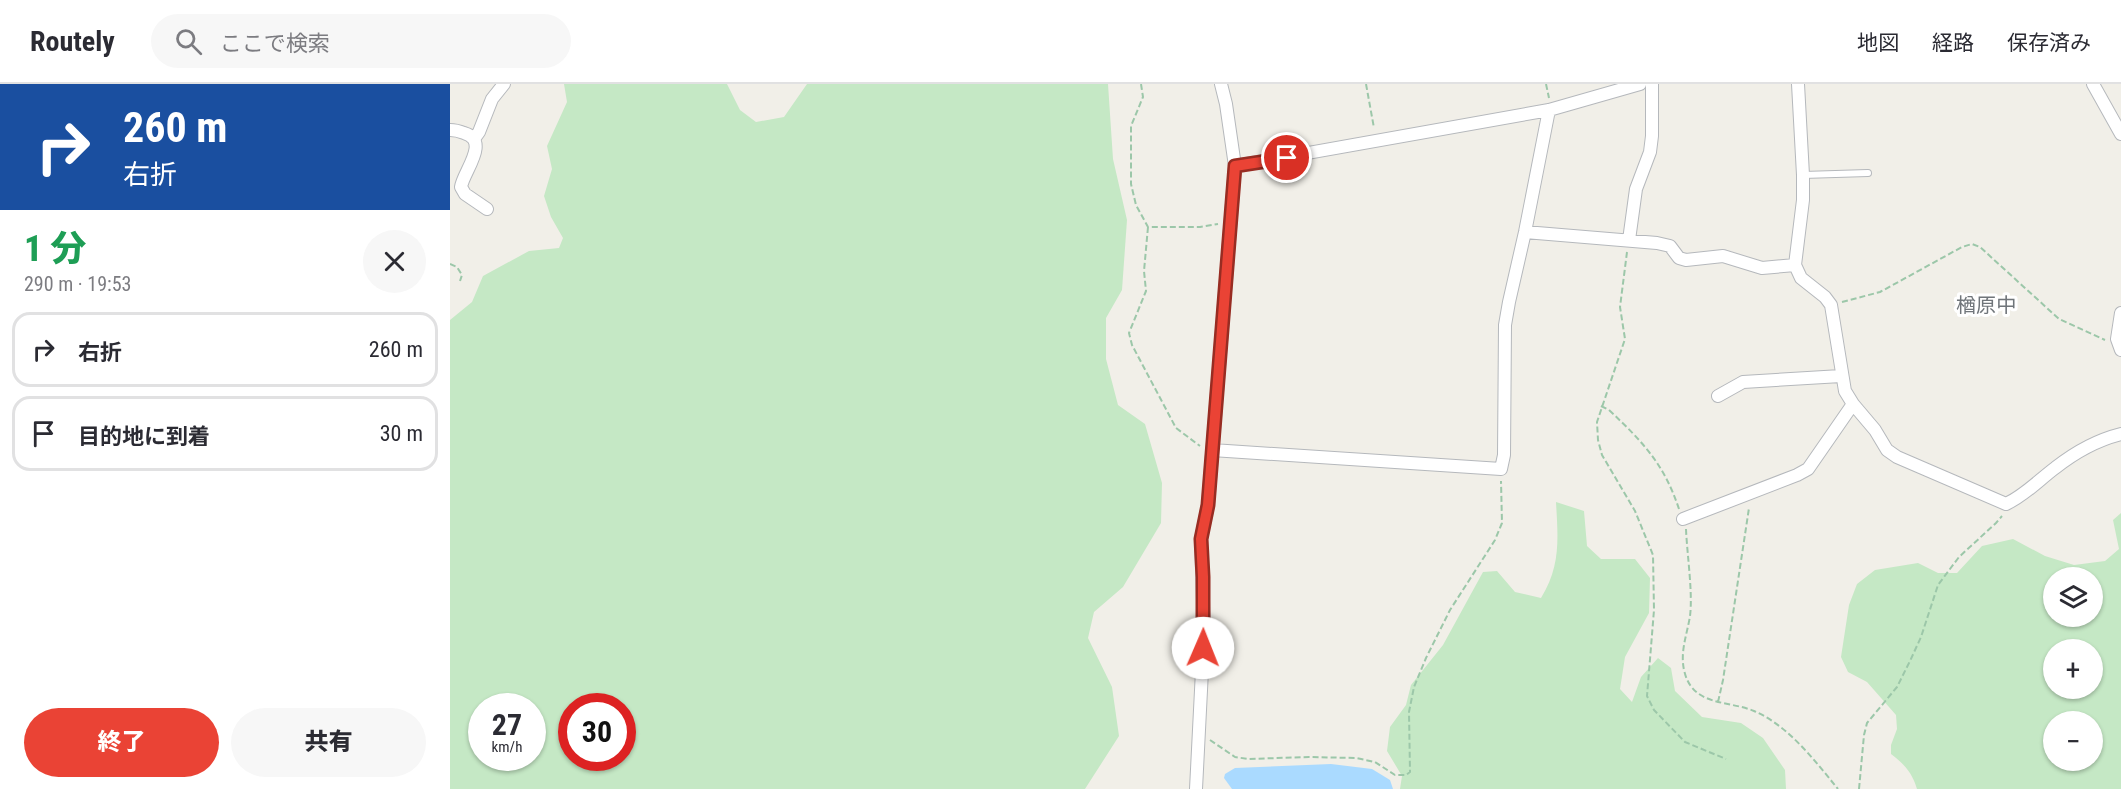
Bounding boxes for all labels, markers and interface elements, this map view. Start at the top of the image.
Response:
search box [151,14,571,68]
text: Routely [30,25,115,58]
icon: search [172,25,205,58]
text: ここで検索 [220,31,330,56]
text: 地図 [1857,31,1899,55]
text: 経路 [1932,31,1974,55]
text: 保存済み [2007,31,2091,55]
text: 260 m [123,103,228,152]
icon: right [24,108,102,186]
pin [1261,132,1312,183]
icon: arrive [1270,141,1303,174]
text: 右折 [123,159,177,191]
text: 1 分 [24,228,87,270]
button: close [363,230,426,293]
text: 290 m · 19:53 [24,272,131,296]
district label: 楢原中 [1956,293,2016,317]
icon: right [27,333,60,366]
text: 260 m [369,337,423,362]
text: 右折 [78,340,122,365]
icon: arrive [27,417,60,450]
text: 30 m [380,421,423,446]
text: 目的地に到着 [78,424,210,449]
map controls [2043,567,2103,771]
button: layers [2043,567,2103,627]
position arrow [1171,616,1235,680]
button: + [2043,639,2103,699]
speed limit sign: 30 [558,693,636,771]
text: 27 [492,707,522,742]
button: 終了 [24,708,219,777]
button: 共有 [231,708,426,777]
button: − [2043,711,2103,771]
text: km/h [492,738,522,756]

